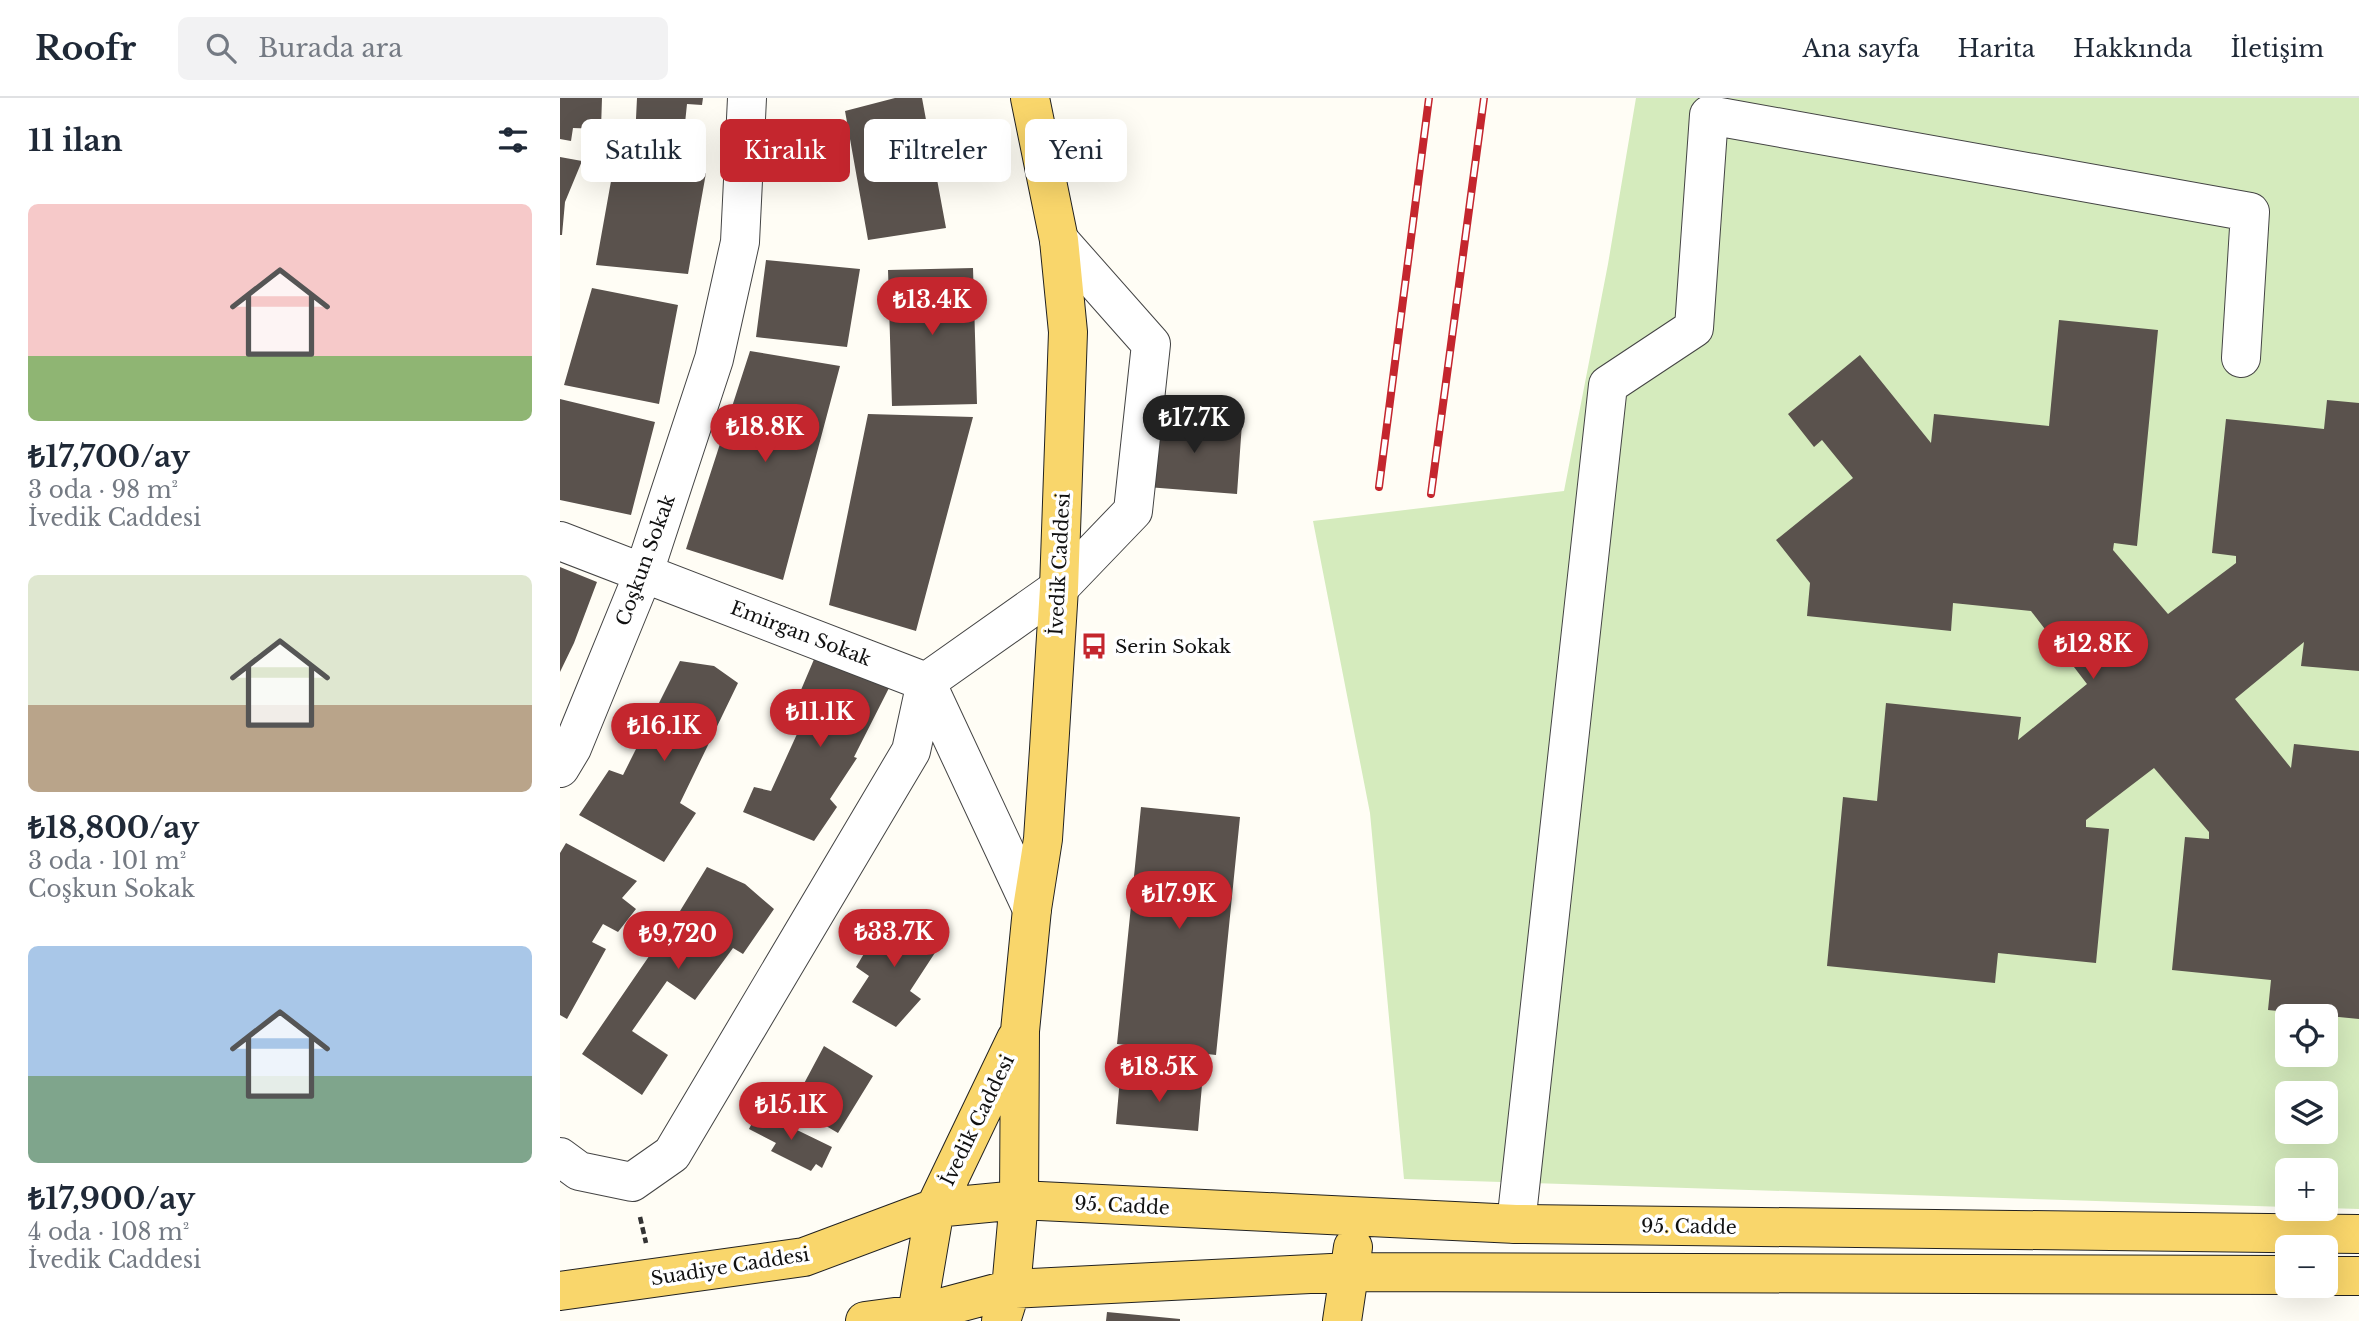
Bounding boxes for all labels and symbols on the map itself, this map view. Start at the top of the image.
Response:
pin: ₺13.4K [875,278,989,337]
pin: ₺17.7K [1137,396,1251,455]
pin: ₺18.8K [708,404,822,464]
street label: Coşkun Sokak [611,491,680,629]
street label: İvedik Caddesi [1044,492,1075,636]
street label: Emirgan Sokak [727,596,875,671]
pin: ₺12.8K [2036,622,2150,681]
bus stop icon: Serin Sokak [1079,631,1109,661]
place label: Serin Sokak [1115,635,1231,658]
pin: ₺11.1K [763,690,877,749]
pin: ₺16.1K [607,704,721,763]
pin: ₺17.9K [1122,872,1236,931]
pin: ₺33.7K [837,910,951,969]
pin: ₺9,720 [621,912,735,971]
pin: ₺18.5K [1102,1044,1216,1104]
street label: İvedik Caddesi [936,1050,1019,1190]
pin: ₺15.1K [734,1082,848,1142]
street label: 95. Cadde [1074,1192,1170,1219]
street label: 95. Cadde [1641,1214,1737,1239]
street label: Suadiye Caddesi [649,1243,812,1290]

